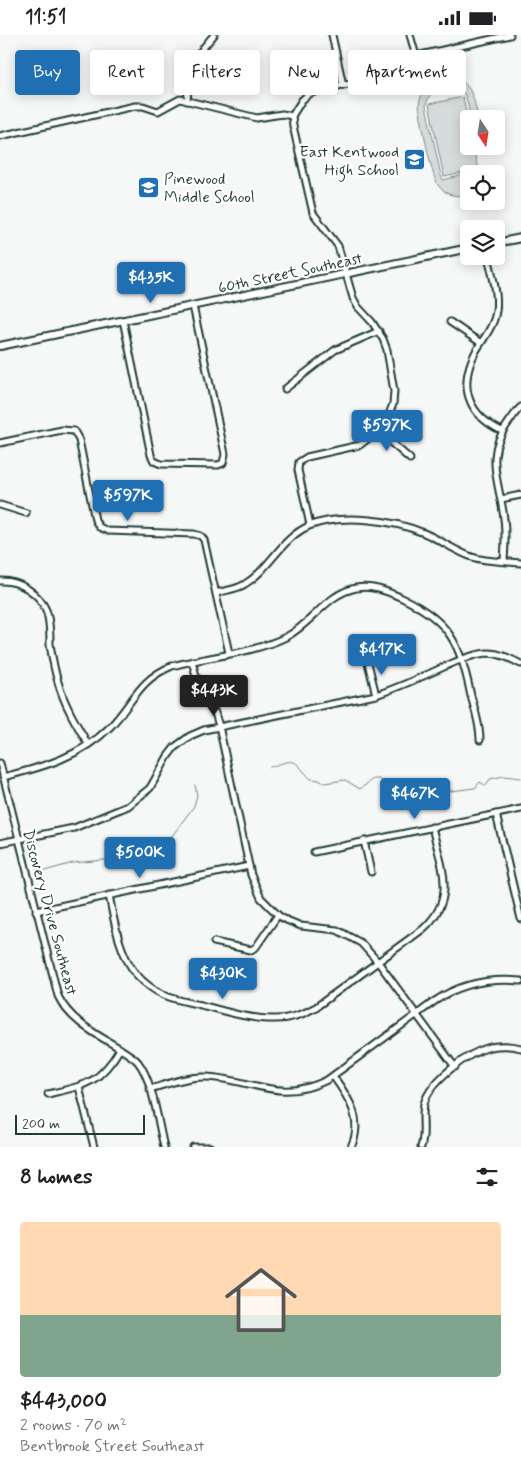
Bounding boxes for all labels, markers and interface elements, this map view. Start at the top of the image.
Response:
text: 11:51 [25,5,66,30]
chip: Buy [15,50,80,95]
chip: Rent [90,50,164,95]
chip: Filters [174,50,260,95]
chip: New [270,50,338,95]
chip: Apartment [348,50,466,95]
north arrow [460,110,505,155]
map controls [460,110,505,265]
place label: East Kentwood High School [300,142,399,182]
school or university icon: East Kentwood High School [403,148,427,172]
button: locate [460,165,505,210]
place label: Pinewood Middle School [164,169,255,208]
school or university icon: Pinewood Middle School [136,175,160,199]
button: layers [460,220,505,265]
street label: 60th Street Southeast [216,248,364,299]
pin: $435K [116,261,186,304]
text: $435K [128,267,174,288]
pin: $597K [352,409,422,452]
text: $597K [363,415,411,436]
pin: $597K [93,479,163,522]
text: $597K [104,485,152,506]
pin: $417K [347,633,417,676]
text: $417K [359,639,405,660]
pin: $443K [179,675,249,717]
text: $443K [191,680,237,701]
pin: $467K [380,777,450,820]
text: $467K [391,783,439,804]
street label: Discovery Drive Southeast [17,827,82,998]
pin: $500K [105,837,175,879]
text: $500K [115,842,165,863]
pin: $430K [188,957,258,1000]
text: $430K [200,963,246,984]
scale bar [15,1112,145,1135]
text: 200 m [22,1115,60,1133]
text: 8 homes [20,1163,92,1191]
icon: filters [473,1163,501,1191]
icon: home [216,1255,306,1345]
text: $443,000 [20,1387,107,1415]
text: 2 rooms · 70 m² [20,1415,127,1436]
text: Bentbrook Street Southeast [20,1436,204,1457]

